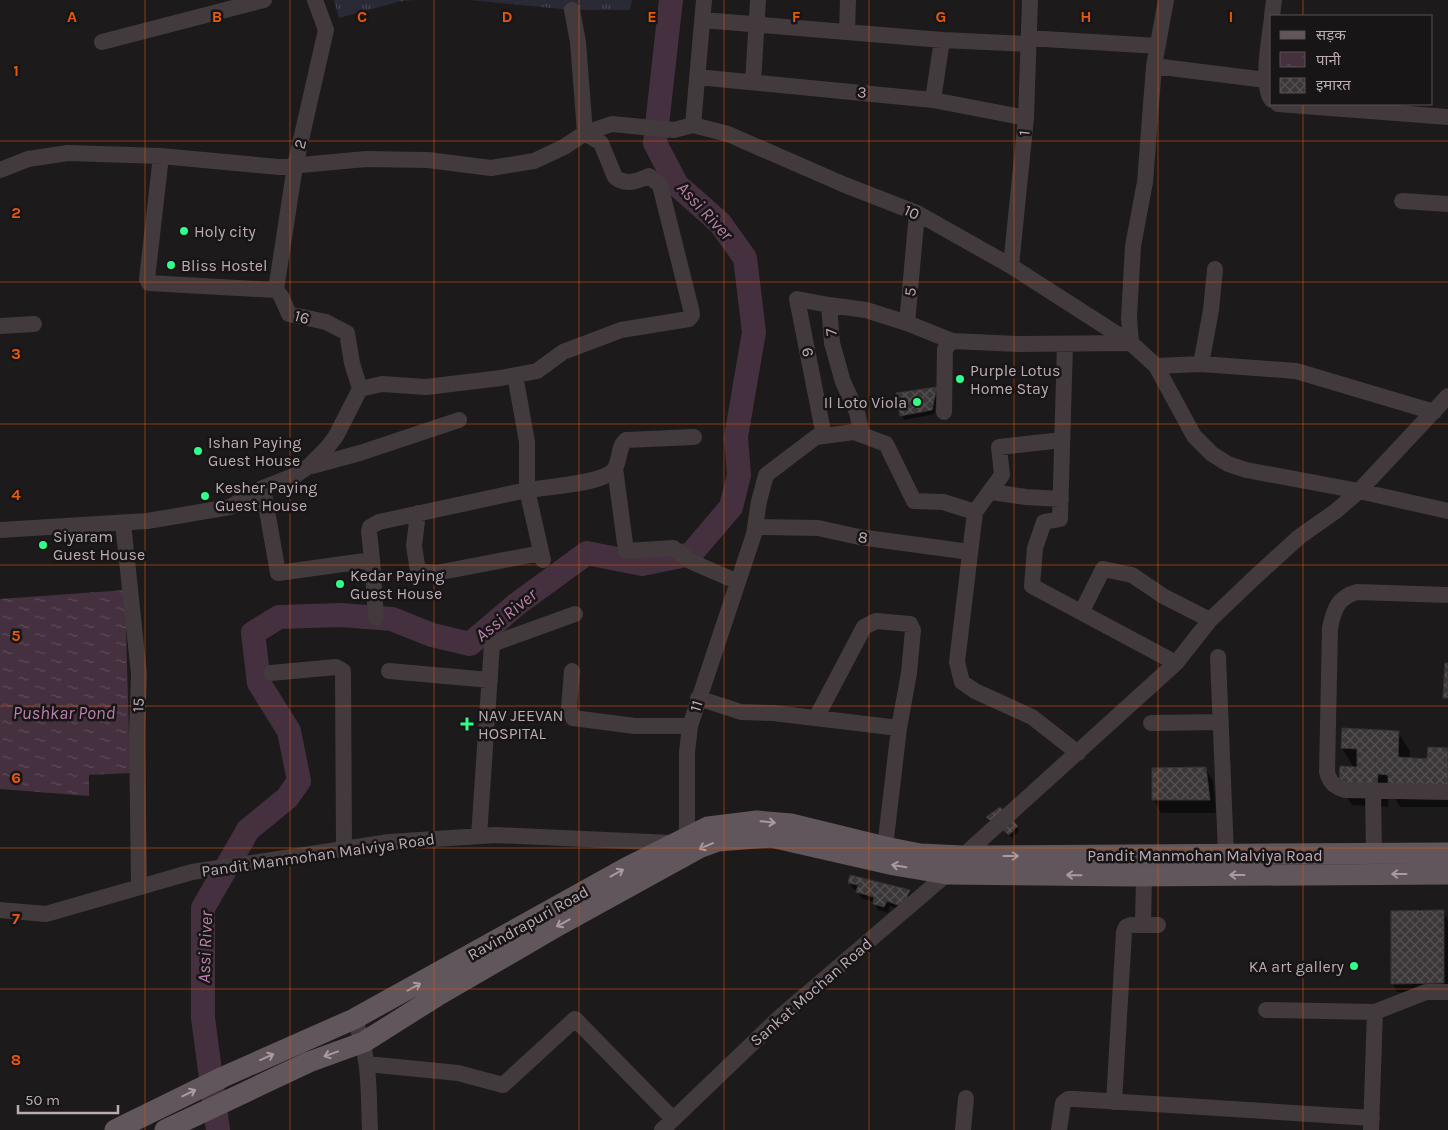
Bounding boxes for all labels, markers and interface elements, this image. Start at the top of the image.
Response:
text: A [67,7,77,26]
text: B [212,7,222,26]
text: C [357,7,367,26]
text: D [502,7,513,26]
text: E [647,7,657,26]
text: F [792,7,801,26]
text: G [936,7,946,26]
text: H [1080,7,1092,26]
text: I [1229,7,1233,26]
legend [1270,15,1433,105]
text: सड़क [1316,26,1346,44]
text: पानी [1316,51,1342,69]
text: 1 [13,61,19,80]
text: इमारत [1316,76,1351,94]
street label: 3 [856,82,868,102]
street label: 1 [1014,129,1034,137]
street label: 2 [290,137,310,151]
water label: Assi River [672,177,738,246]
street label: 10 [901,200,923,224]
text: 2 [11,203,21,222]
place label: Holy city [194,222,256,241]
marker: Holy city [178,225,190,237]
place label: Bliss Hostel [181,256,267,275]
marker: Bliss Hostel [165,259,177,271]
street label: 5 [900,287,920,297]
street label: 16 [292,306,312,328]
street label: 7 [821,327,841,337]
text: 3 [11,344,21,363]
street label: 6 [798,346,818,358]
place label: Purple Lotus Home Stay [970,361,1061,398]
marker: Purple Lotus Home Stay [954,373,966,385]
place label: Il Loto Viola [824,393,907,412]
marker: Il Loto Viola [911,396,923,408]
place label: Ishan Paying Guest House [208,433,301,470]
marker: Ishan Paying Guest House [192,445,204,457]
place label: Kesher Paying Guest House [215,478,317,515]
text: 4 [11,485,21,504]
marker: Kesher Paying Guest House [199,490,211,502]
place label: Siyaram Guest House [53,527,145,564]
street label: 8 [857,527,869,547]
marker: Siyaram Guest House [37,539,49,551]
place label: Kedar Paying Guest House [350,566,444,603]
marker: Kedar Paying Guest House [334,578,346,590]
water label: Assi River [471,583,542,646]
text: 5 [11,626,21,645]
street label: 15 [128,698,148,712]
street label: 11 [685,698,707,714]
water label: Pushkar Pond [13,702,116,724]
place label: NAV JEEVAN HOSPITAL [478,706,564,743]
marker: NAV JEEVAN HOSPITAL [460,717,474,731]
text: 6 [11,768,21,787]
one-way arrow [759,817,775,827]
street label: Pandit Manmohan Malviya Road [200,829,436,881]
one-way arrow [699,841,714,851]
street label: Pandit Manmohan Malviya Road [1087,846,1323,865]
one-way arrow [1003,851,1019,861]
one-way arrow [891,860,907,870]
one-way arrow [609,868,624,878]
one-way arrow [1392,869,1408,879]
one-way arrow [1067,870,1083,880]
one-way arrow [1229,871,1245,880]
street label: Ravindrapuri Road [464,882,592,964]
text: 7 [12,909,20,928]
water label: Assi River [193,910,217,984]
one-way arrow [555,918,570,928]
street label: Sankat Mochan Road [746,934,876,1050]
place label: KA art gallery [1249,957,1345,976]
marker: KA art gallery [1348,960,1360,972]
one-way arrow [406,981,420,991]
text: 8 [11,1050,21,1069]
one-way arrow [323,1050,339,1059]
one-way arrow [259,1052,274,1061]
scale bar [18,1082,118,1114]
one-way arrow [181,1088,196,1097]
text: 50 m [25,1091,60,1109]

